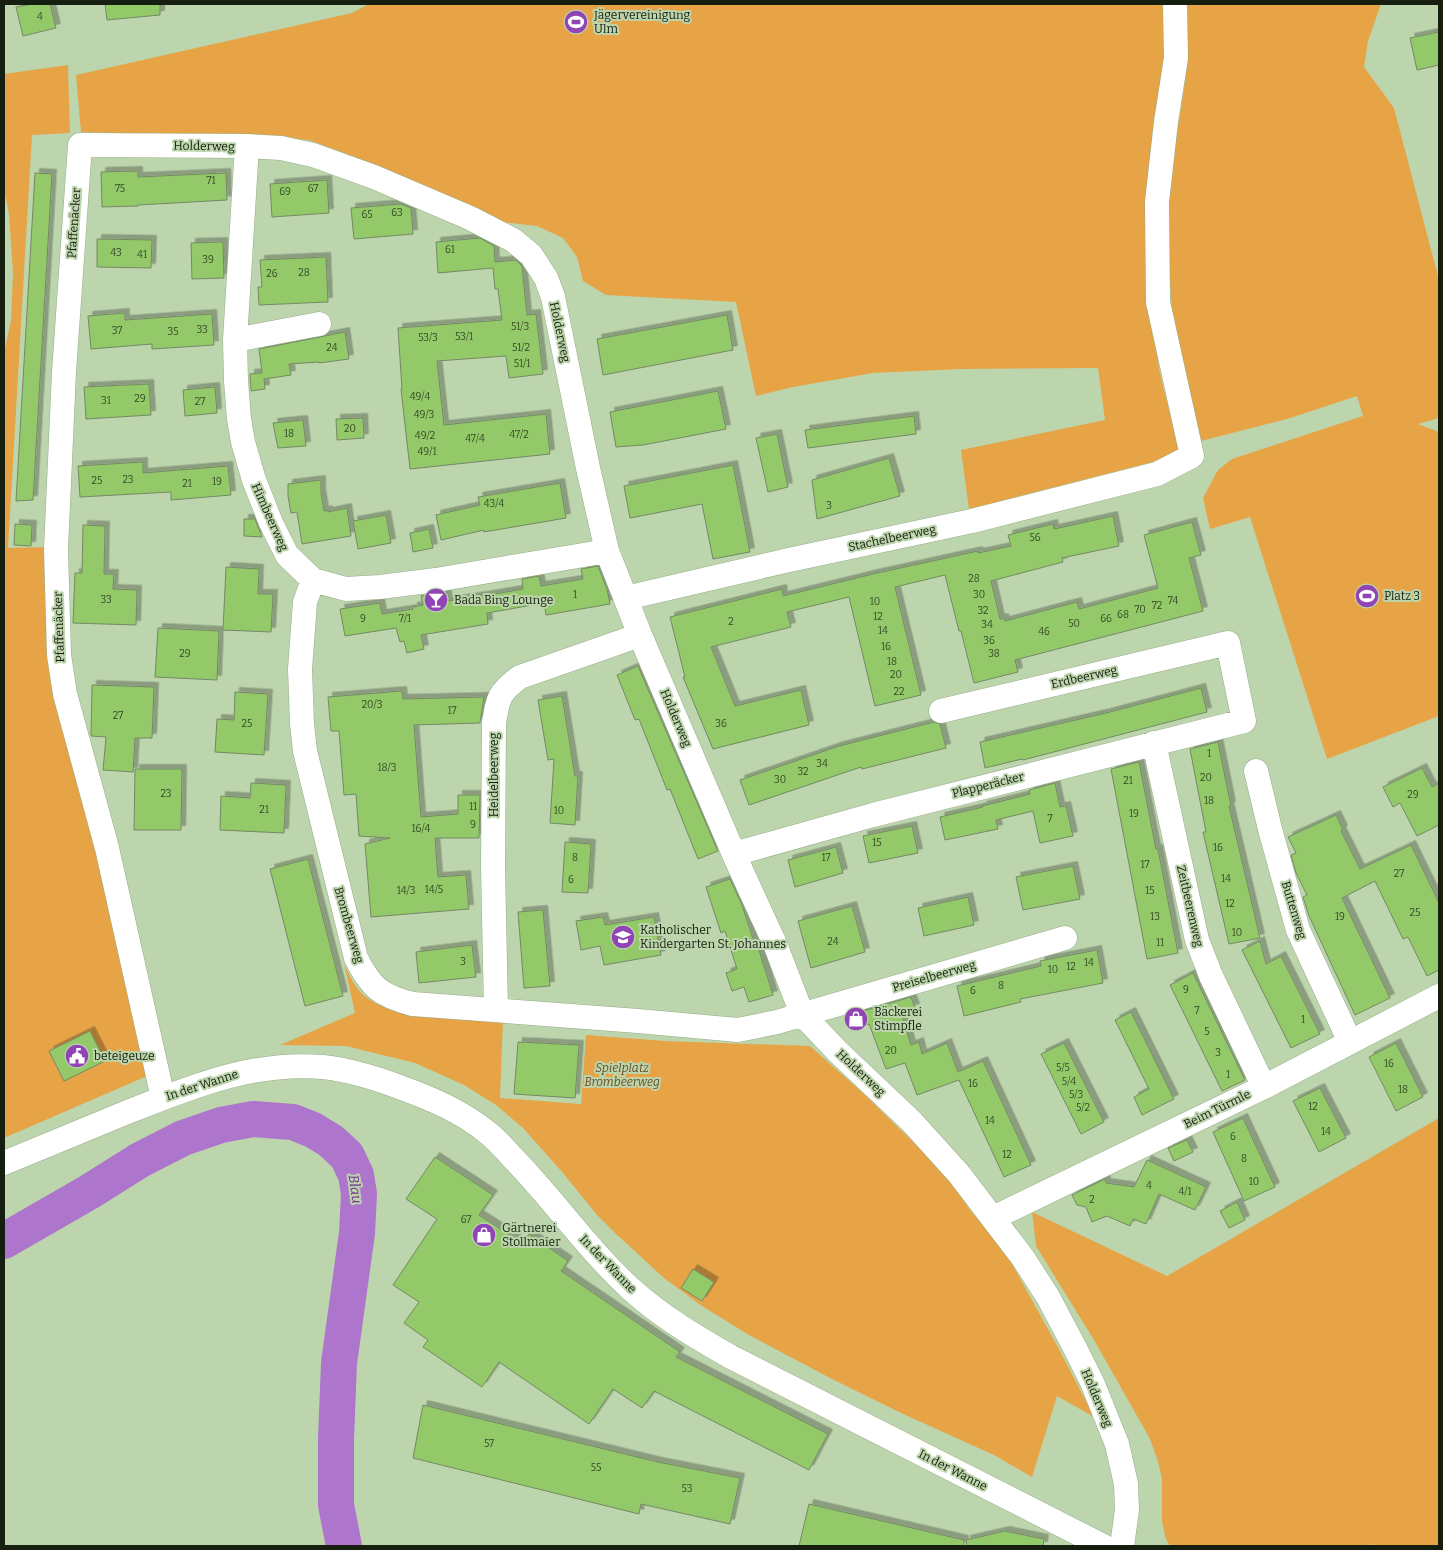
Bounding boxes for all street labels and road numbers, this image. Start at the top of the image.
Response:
street label: Holderweg [173,138,235,154]
street label: Pfaffenäcker [65,187,83,259]
street label: Holderweg [547,301,573,364]
street label: Himbeerweg [249,481,291,553]
street label: Stachelbeerweg [847,522,937,554]
street label: Pfaffenäcker [51,591,67,663]
street label: Erdbeerweg [1050,663,1119,691]
street label: Holderweg [658,687,695,749]
street label: Heidelbeerweg [487,732,501,817]
street label: Plapperäcker [951,769,1026,801]
street label: Zeitbeerenweg [1174,864,1206,948]
street label: Buttenweg [1279,879,1310,941]
street label: Brombeerweg [331,885,367,965]
street label: Preiselbeerweg [891,957,978,995]
street label: Holderweg [834,1047,888,1099]
street label: In der Wanne [164,1067,240,1103]
street label: Beim Türmle [1181,1087,1253,1131]
street label: In der Wanne [577,1232,639,1296]
street label: Holderweg [1079,1367,1116,1429]
street label: In der Wanne [916,1447,990,1493]

